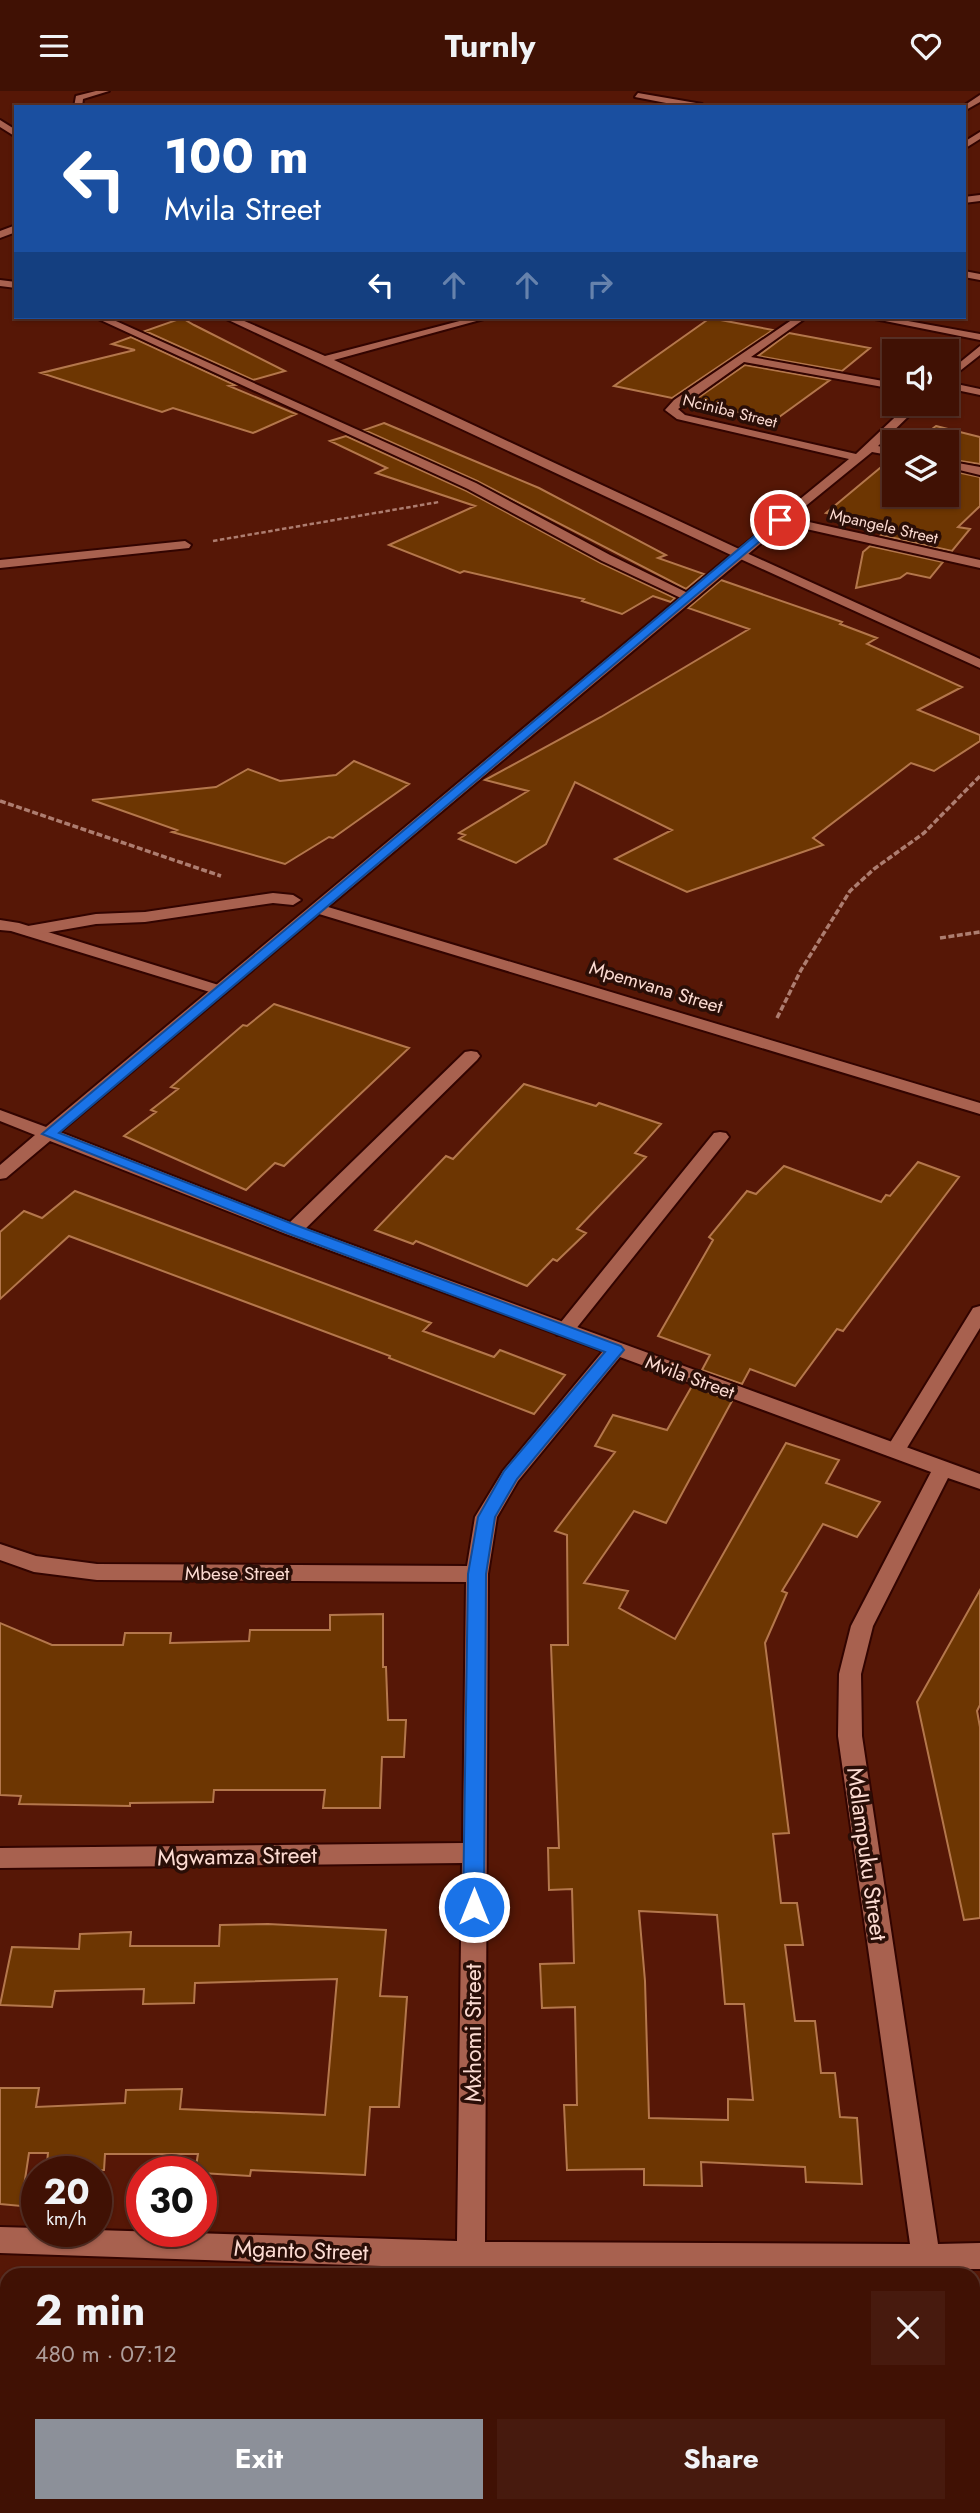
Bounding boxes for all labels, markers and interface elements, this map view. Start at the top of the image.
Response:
text: Turnly [445,23,535,69]
icon: menu [35,27,73,65]
icon: heart [907,27,945,65]
text: 100 m [164,121,309,191]
icon: left [49,133,140,224]
text: Mvila Street [164,186,321,232]
icon: left [362,266,400,304]
icon: ahead [435,266,473,304]
icon: ahead [508,266,546,304]
icon: right [581,266,619,304]
map controls [882,339,959,507]
button: sound [882,339,959,416]
street label: Nciniba Street [680,388,780,434]
button: layers [882,430,959,507]
pin [750,490,810,550]
icon: arrive [761,501,799,539]
street label: Mpangele Street [828,502,941,550]
street label: Mpemvana Street [586,954,727,1020]
street label: Mvila Street [642,1348,739,1406]
street label: Mbese Street [185,1560,290,1587]
street label: Mdlampuku Street [838,1765,896,1943]
street label: Mgwamza Street [157,1838,318,1874]
position arrow [437,1870,511,1944]
street label: Mxhomi Street [456,1963,490,2102]
speed limit sign: 30 [126,2156,217,2247]
text: 20 [43,2167,90,2217]
text: km/h [46,2206,87,2232]
street label: Mganto Street [233,2231,369,2269]
text: 2 min [35,2280,145,2341]
button: close [871,2291,945,2365]
text: 480 m · 07:12 [35,2337,177,2371]
button: Exit [35,2419,483,2499]
button: Share [497,2419,945,2499]

